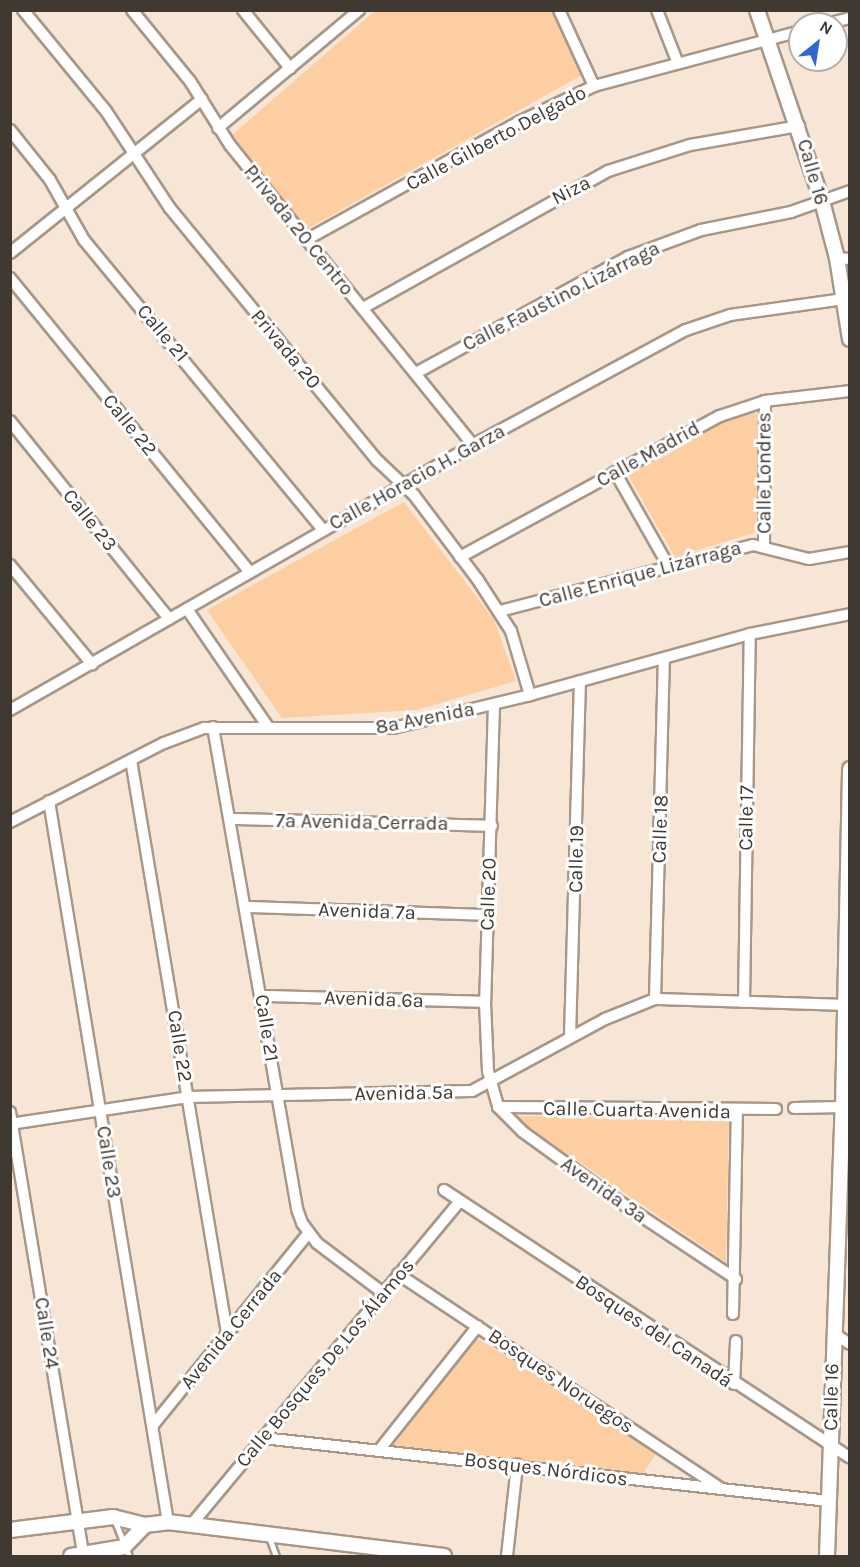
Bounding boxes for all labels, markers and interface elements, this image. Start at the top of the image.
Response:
north arrow [788,12,848,72]
text: N [817,17,836,39]
street label: Calle Gilberto Delgado [402,80,590,196]
street label: Calle 16 [792,136,834,208]
street label: Privada 20 Centro [239,160,359,300]
street label: Niza [548,170,594,210]
street label: Calle Faustino Lizárraga [458,236,664,356]
street label: Calle 21 [132,299,194,367]
street label: Privada 20 [246,304,326,394]
street label: Calle 22 [98,389,162,461]
street label: Calle Londres [752,412,776,534]
street label: Calle Madrid [592,416,704,492]
street label: Calle Horacio H. Garza [325,419,509,535]
street label: Calle 23 [58,484,122,556]
street label: Calle Enrique Lizárraga [536,535,744,613]
street label: 8a Avenida [373,697,477,739]
street label: Calle 17 [733,785,759,851]
street label: Calle 18 [647,794,673,864]
street label: 7a Avenida Cerrada [275,808,449,836]
street label: Calle 19 [563,825,589,893]
street label: Calle 20 [475,857,501,931]
street label: Avenida 7a [318,897,416,925]
street label: Avenida 6a [324,985,424,1013]
street label: Calle 21 [250,993,284,1063]
street label: Calle 22 [162,1008,198,1084]
street label: Avenida 5a [354,1080,454,1106]
street label: Calle Cuarta Avenida [543,1096,731,1124]
street label: Calle 23 [91,1124,127,1200]
street label: Avenida 3a [556,1152,652,1228]
street label: Calle Bosques De Los Álamos [231,1254,419,1472]
street label: Avenida Cerrada [175,1264,287,1394]
street label: Bosques del Canadá [571,1269,737,1393]
street label: Calle 24 [29,1295,65,1371]
street label: Bosques Noruegos [484,1323,638,1439]
street label: Calle 16 [818,1363,844,1431]
street label: Bosques Nórdicos [463,1447,629,1491]

